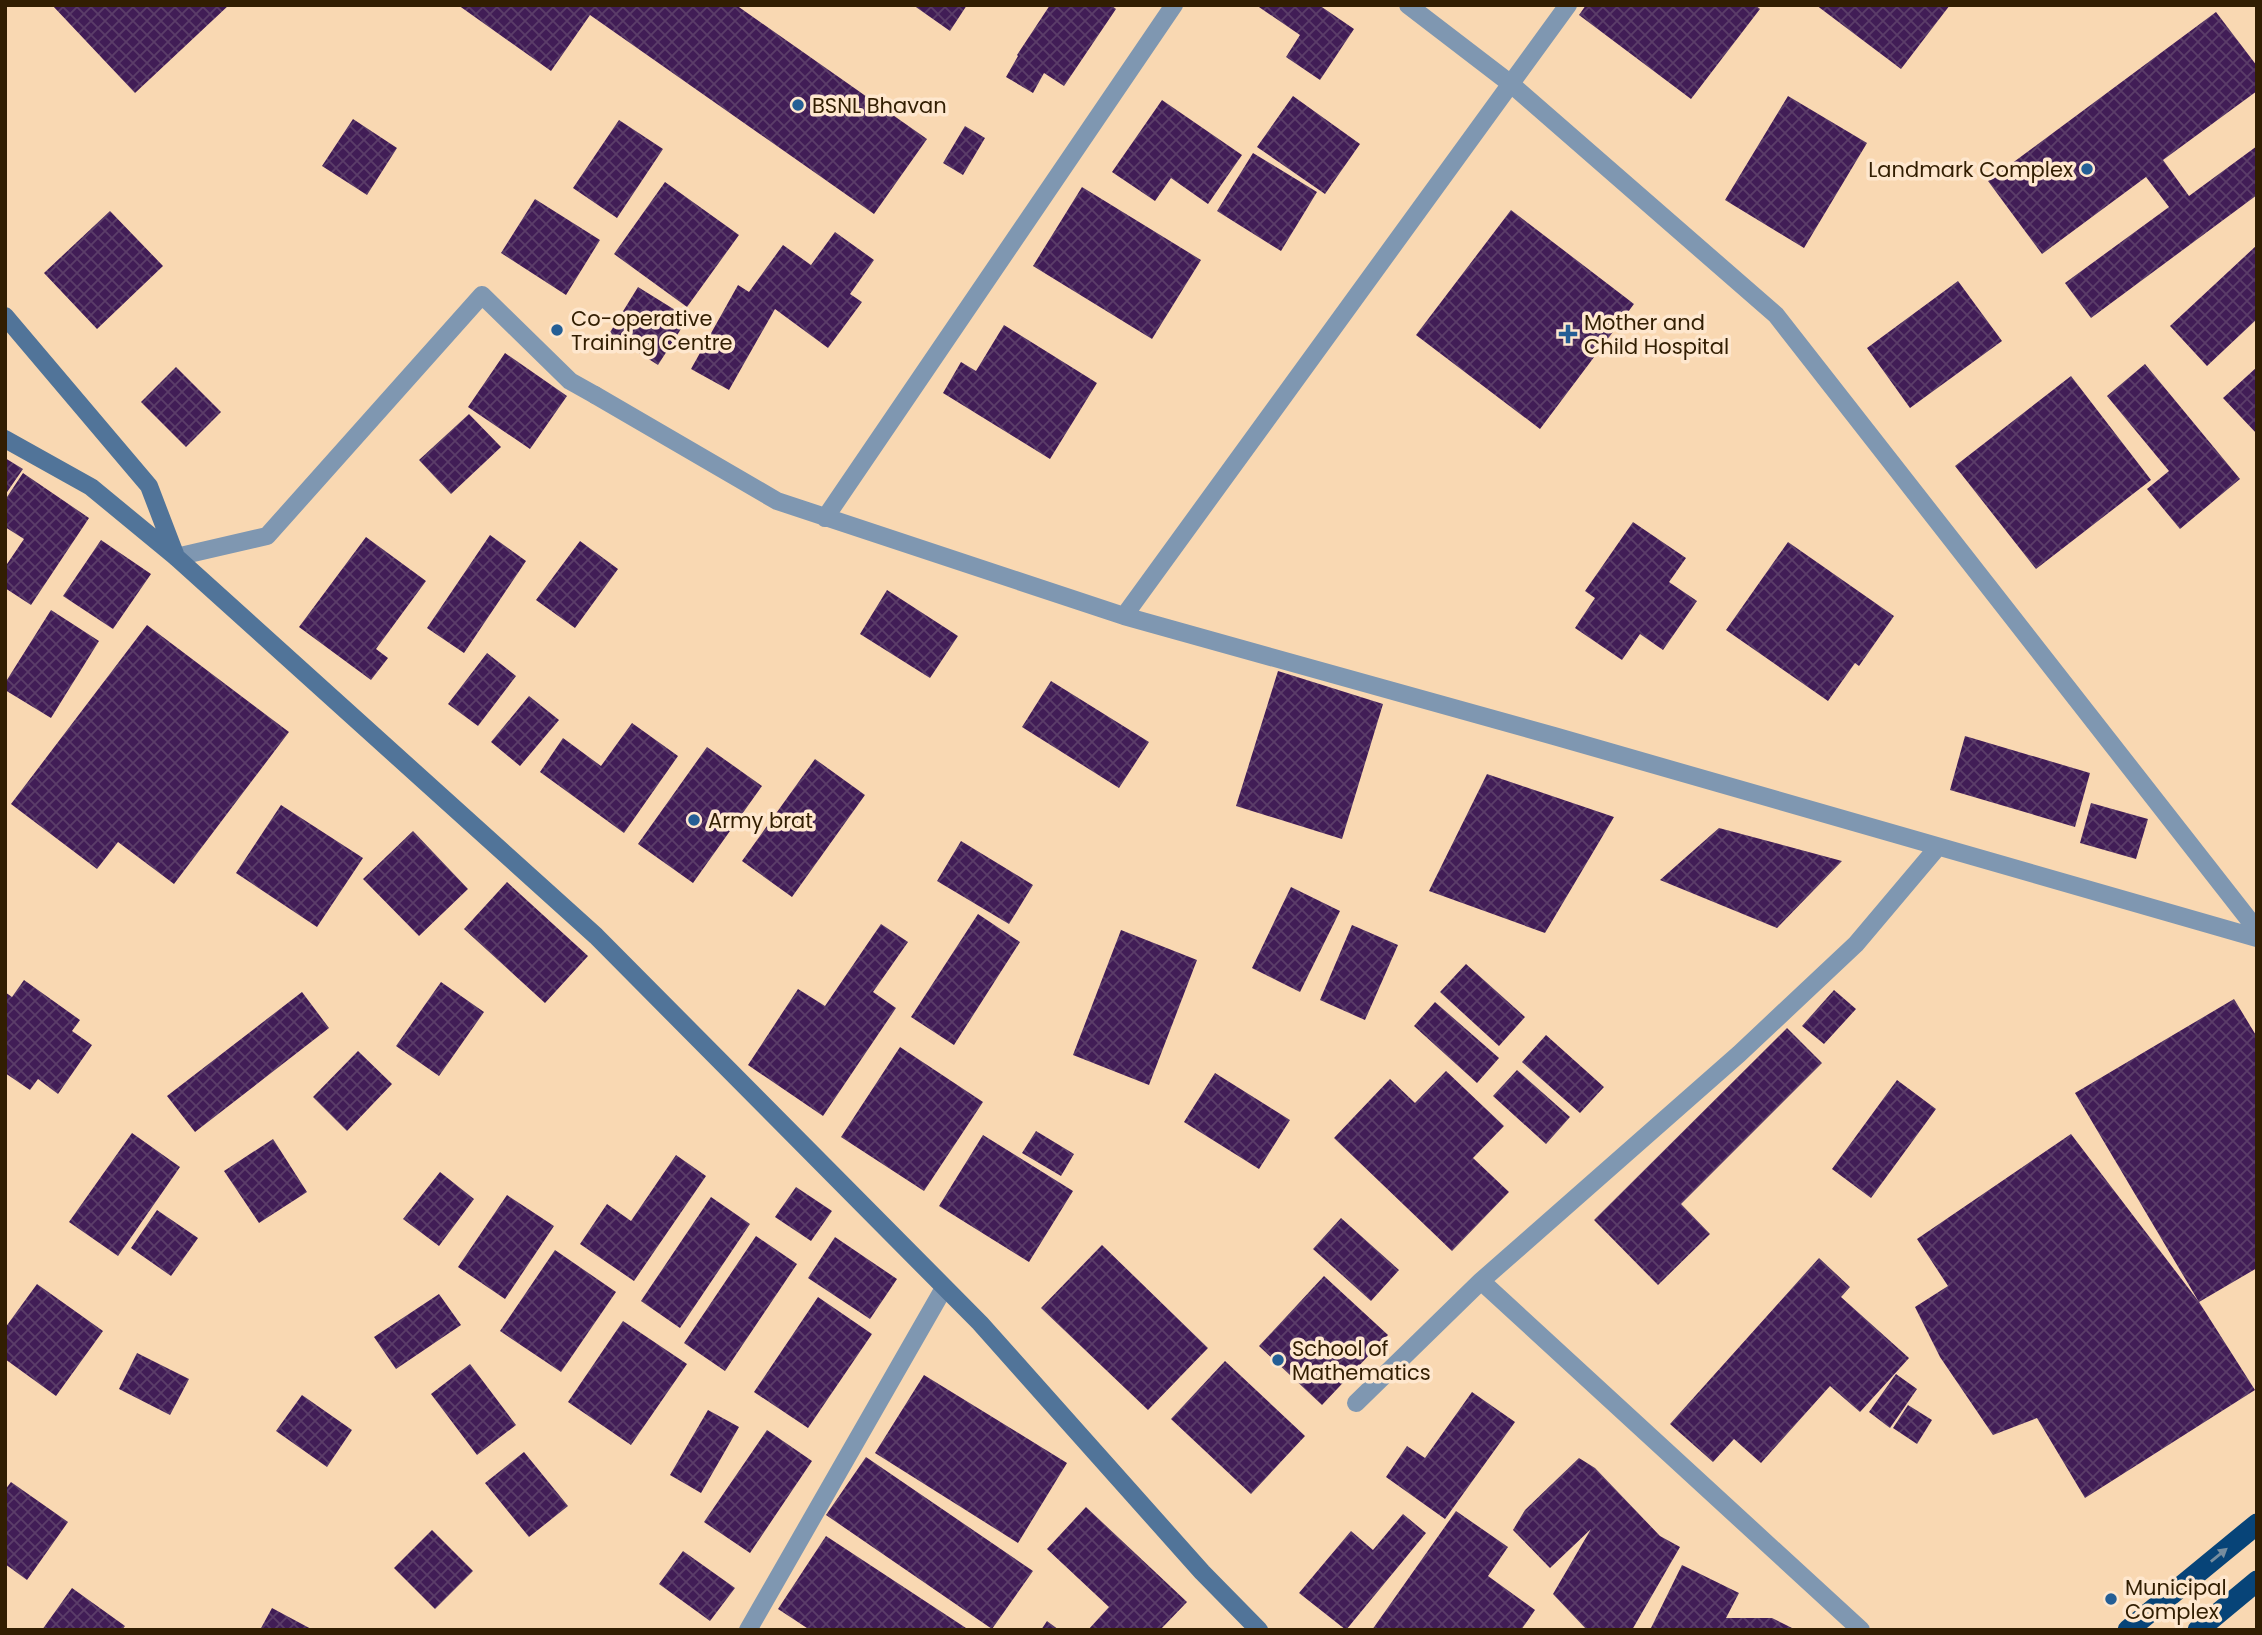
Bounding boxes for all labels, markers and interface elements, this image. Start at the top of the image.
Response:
place label: BSNL Bhavan [812,91,947,120]
marker: BSNL Bhavan [790,97,806,113]
place label: Landmark Complex [1868,155,2073,184]
marker: Landmark Complex [2079,161,2095,177]
place label: Co-operative Training Centre [571,304,733,357]
place label: Mother and Child Hospital [1584,308,1729,361]
marker: Co-operative Training Centre [549,322,565,338]
marker: Mother and Child Hospital [1558,324,1578,344]
place label: Army brat [708,806,813,835]
marker: Army brat [686,812,702,828]
place label: School of Mathematics [1292,1334,1431,1387]
marker: School of Mathematics [1270,1352,1286,1368]
one-way arrow [2210,1548,2227,1563]
place label: Municipal Complex [2125,1573,2227,1626]
marker: Municipal Complex [2103,1591,2119,1607]

